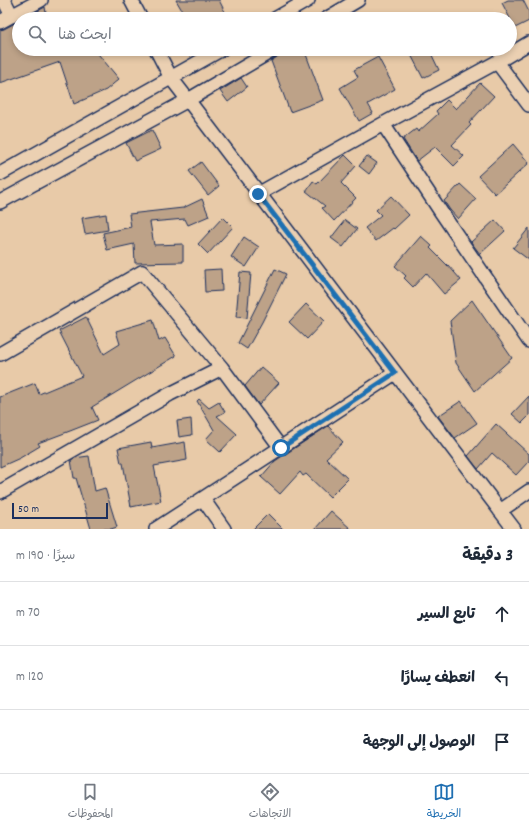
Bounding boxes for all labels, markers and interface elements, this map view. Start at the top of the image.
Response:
search box [12,12,517,56]
icon: search [26,23,48,45]
text: ابحث هنا [58,25,112,47]
route end [249,185,267,203]
route start [272,439,290,457]
scale bar [12,501,108,520]
text: 50 m [18,502,39,518]
text: 3 دقيقة [462,545,513,569]
text: سيرًا · 190 m [16,547,75,566]
icon: ahead [491,603,513,625]
text: 70 m [16,604,40,623]
text: تابع السير [418,604,475,626]
icon: left [491,667,513,689]
text: 120 m [16,668,44,687]
text: انعطف يسارًا [401,668,475,690]
icon: arrive [491,731,513,753]
text: الوصول إلى الوجهة [363,732,475,754]
tab: المحفوظات [68,781,113,823]
tab: الاتجاهات [249,781,291,823]
tab: الخريطة [427,781,461,823]

